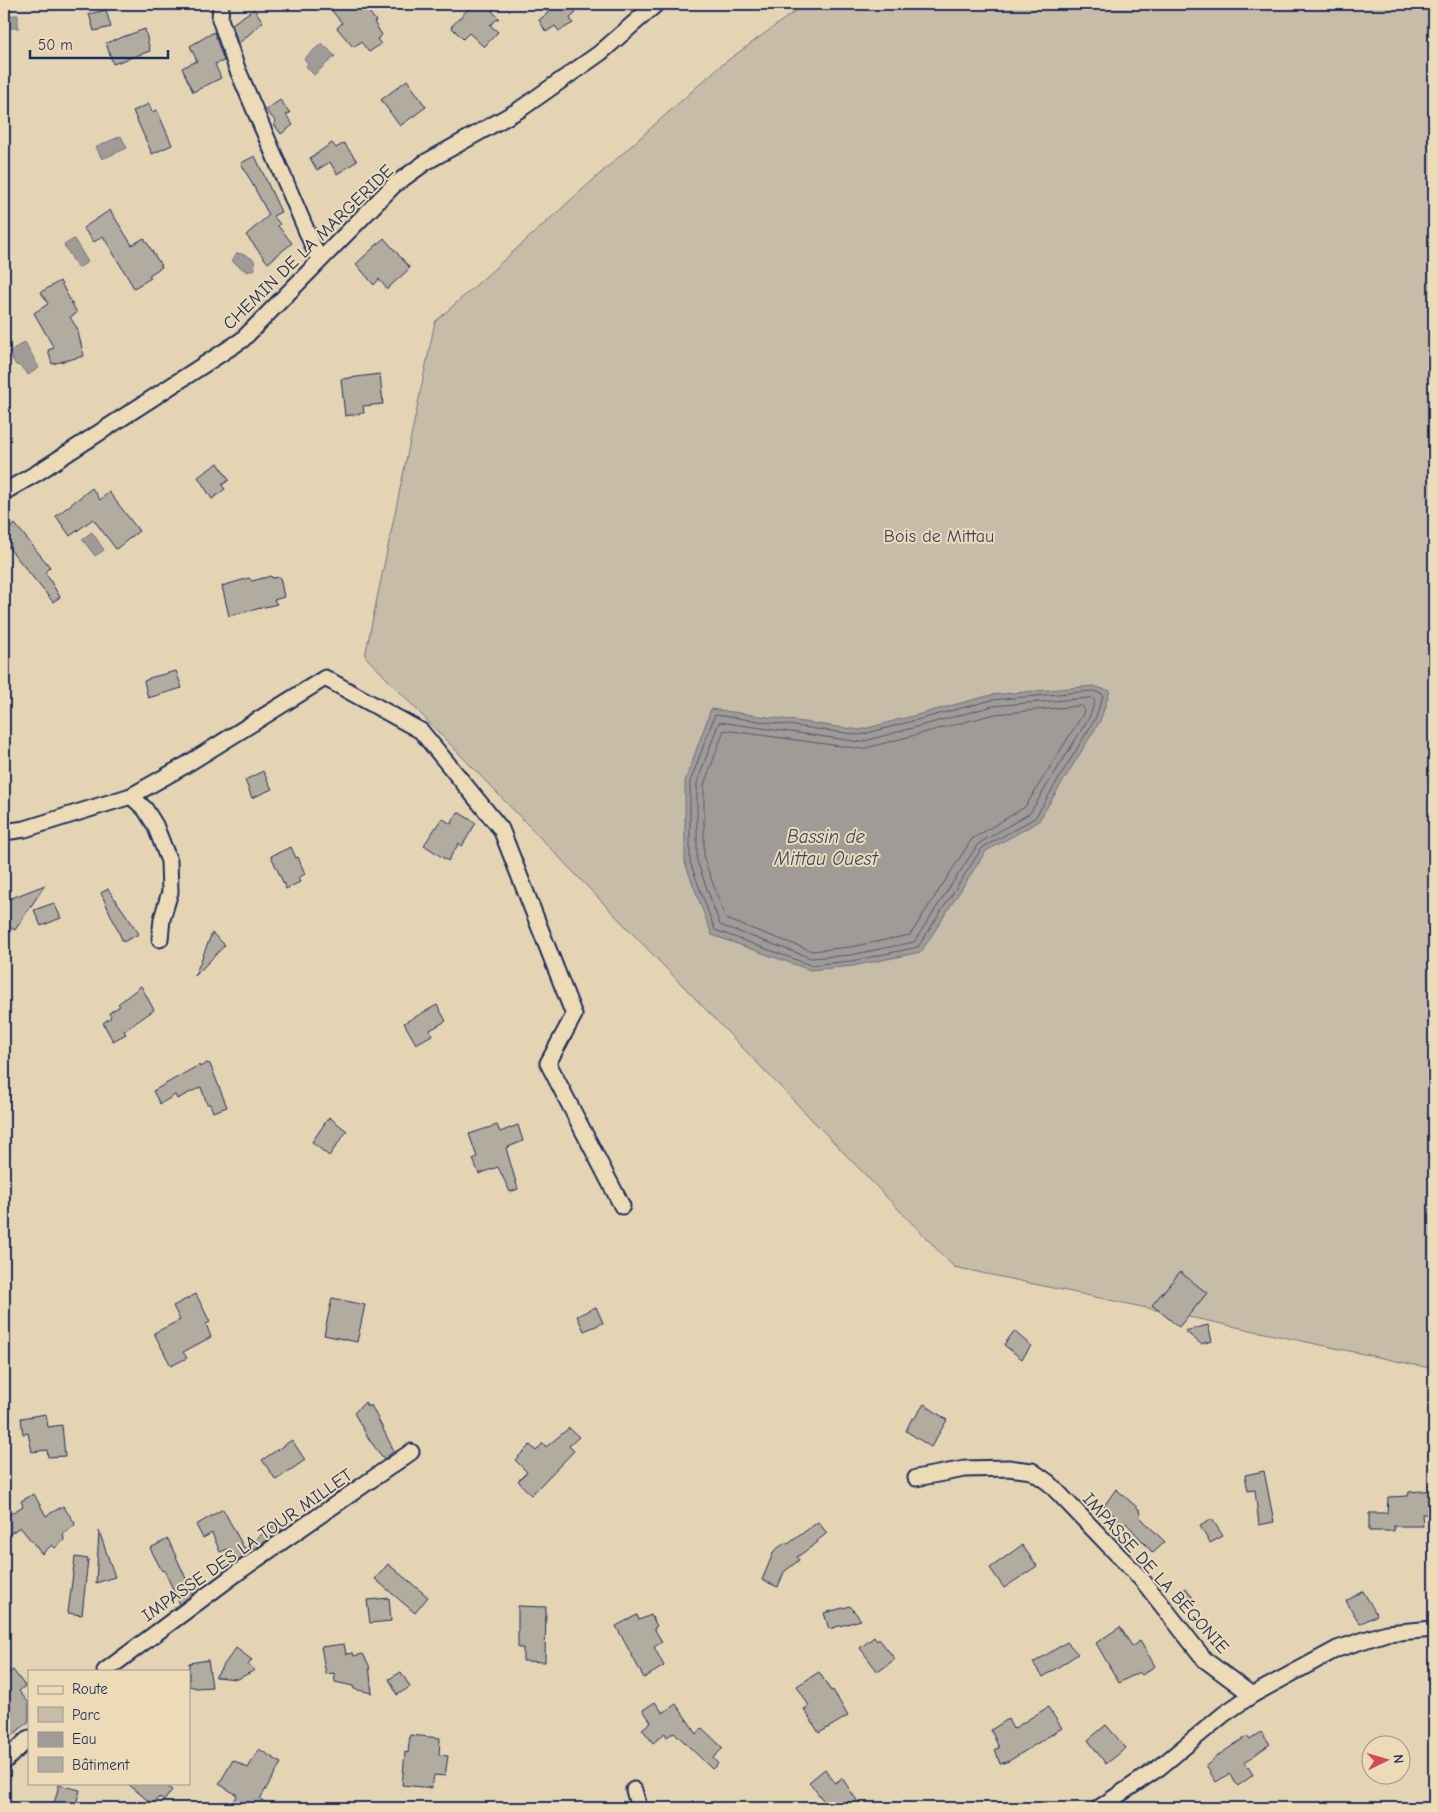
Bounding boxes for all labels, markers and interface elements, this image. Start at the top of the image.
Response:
scale bar [30,28,168,60]
text: 50 m [38,36,73,54]
street label: CHEMIN DE LA MARGERIDE [219,160,398,334]
park label: Bois de Mittau [884,526,994,547]
water label: Bassin de Mittau Ouest [773,826,880,870]
street label: IMPASSE DES LA TOUR MILLET [138,1464,357,1626]
street label: IMPASSE DE LA BÉGONIE [1078,1488,1234,1658]
legend [28,1670,190,1784]
text: Route [72,1680,108,1698]
text: Parc [72,1706,100,1724]
text: Eau [72,1730,96,1748]
north arrow [1360,1734,1410,1784]
text: N [1390,1754,1407,1764]
text: Bâtiment [72,1756,130,1774]

